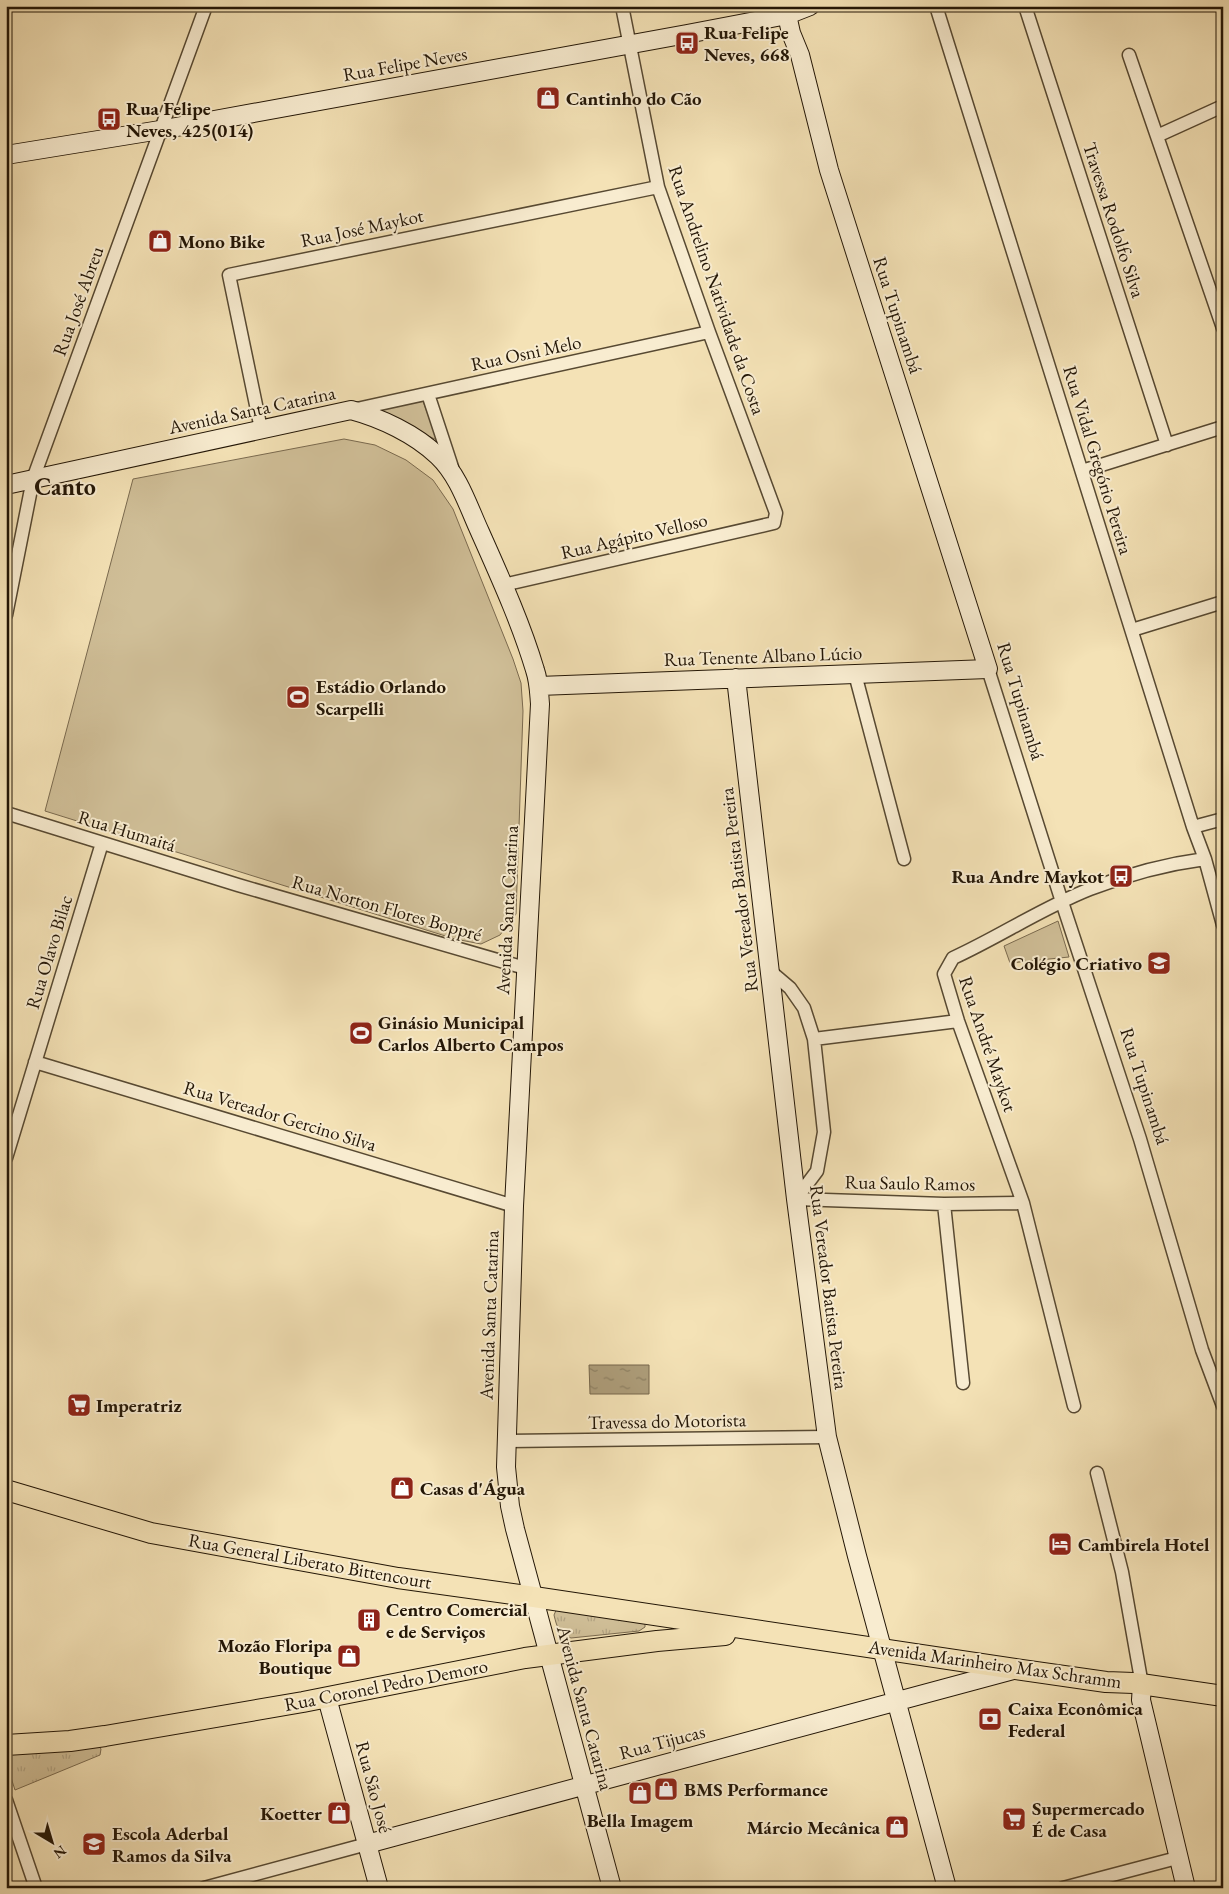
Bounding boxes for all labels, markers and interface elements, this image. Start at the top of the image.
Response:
place label: Rua Felipe Neves, 668 [704,20,790,67]
bus stop icon: Rua Felipe Neves, 668 [674,30,700,56]
street label: Rua Felipe Neves [341,41,469,87]
shop icon: Cantinho do Cão [535,85,561,111]
place label: Cantinho do Cão [566,86,702,111]
place label: Rua Felipe Neves, 425(014) [126,96,253,143]
bus stop icon: Rua Felipe Neves, 425(014) [96,106,122,132]
street label: Travessa Rodolfo Silva [1077,139,1151,301]
street label: Rua Andrelino Natividade da Costa [663,162,772,418]
street label: Rua José Maykot [298,203,426,253]
shop icon: Mono Bike [147,228,173,254]
place label: Mono Bike [178,229,265,254]
street label: Rua José Abreu [47,243,109,359]
street label: Rua Tupinambá [867,253,929,377]
street label: Rua Osni Melo [469,329,583,377]
street label: Rua Vidal Gregório Pereira [1057,362,1139,558]
street label: Avenida Santa Catarina [165,380,338,440]
district label: Canto [34,471,96,502]
street label: Rua Agápito Velloso [558,507,710,565]
street label: Rua Tupinambá [991,639,1051,763]
street label: Rua Tenente Albano Lúcio [663,640,863,672]
place label: Estádio Orlando Scarpelli [316,674,446,721]
sports icon: Estádio Orlando Scarpelli [285,684,311,710]
street label: Rua Vereador Batista Pereira [714,786,764,994]
street label: Rua Humaitá [75,804,179,858]
street label: Avenida Santa Catarina [490,824,524,996]
bus stop icon: Rua Andre Maykot [1108,863,1134,889]
place label: Rua Andre Maykot [951,864,1104,889]
street label: Rua Norton Flores Boppré [289,869,485,947]
street label: Rua Olavo Bilac [20,892,78,1012]
school or university icon: Colégio Criativo [1146,950,1172,976]
place label: Colégio Criativo [1011,951,1142,976]
street label: Rua André Maykot [953,973,1023,1115]
place label: Ginásio Municipal Carlos Alberto Campos [378,1010,564,1057]
sports icon: Ginásio Municipal Carlos Alberto Campos [348,1020,374,1046]
street label: Rua Tupinambá [1114,1024,1176,1148]
street label: Rua Vereador Gercino Silva [180,1075,380,1157]
street label: Rua Saulo Ramos [844,1169,976,1197]
street label: Rua Vereador Batista Pereira [804,1183,854,1391]
street label: Avenida Santa Catarina [474,1229,504,1401]
supermarket icon: Imperatriz [66,1392,92,1418]
place label: Imperatriz [96,1393,182,1418]
street label: Travessa do Motorista [588,1407,747,1435]
shop icon: Casas d'Água [389,1475,415,1501]
place label: Casas d'Água [420,1476,526,1501]
street label: Rua General Liberato Bittencourt [187,1527,433,1595]
hotel icon: Cambirela Hotel [1047,1531,1073,1557]
place label: Cambirela Hotel [1078,1532,1210,1557]
place label: Centro Comercial e de Serviços [386,1597,528,1644]
building icon: Centro Comercial e de Serviços [356,1607,382,1633]
street label: Avenida Santa Catarina [551,1622,619,1794]
place label: Mozão Floripa Boutique [218,1633,333,1680]
street label: Avenida Marinheiro Max Schramm [866,1634,1124,1694]
shop icon: Mozão Floripa Boutique [336,1643,362,1669]
street label: Rua Coronel Pedro Demoro [282,1653,490,1717]
place label: Caixa Econômica Federal [1008,1696,1143,1743]
bank icon: Caixa Econômica Federal [977,1706,1003,1732]
street label: Rua Tijucas [616,1719,708,1765]
street label: Rua São José [350,1738,398,1836]
shop icon: BMS Performance [653,1776,679,1802]
place label: BMS Performance [684,1777,828,1802]
shop icon: Bella Imagem [627,1780,653,1806]
place label: Supermercado É de Casa [1032,1796,1145,1843]
shop icon: Koetter [326,1800,352,1826]
place label: Koetter [260,1801,322,1826]
supermarket icon: Supermercado É de Casa [1001,1806,1027,1832]
place label: Bella Imagem [587,1808,694,1833]
shop icon: Márcio Mecânica [884,1814,910,1840]
place label: Márcio Mecânica [747,1815,881,1840]
north arrow [28,1816,78,1866]
place label: Escola Aderbal Ramos da Silva [112,1821,232,1868]
school or university icon: Escola Aderbal Ramos da Silva [81,1831,107,1857]
text: N [49,1842,70,1863]

